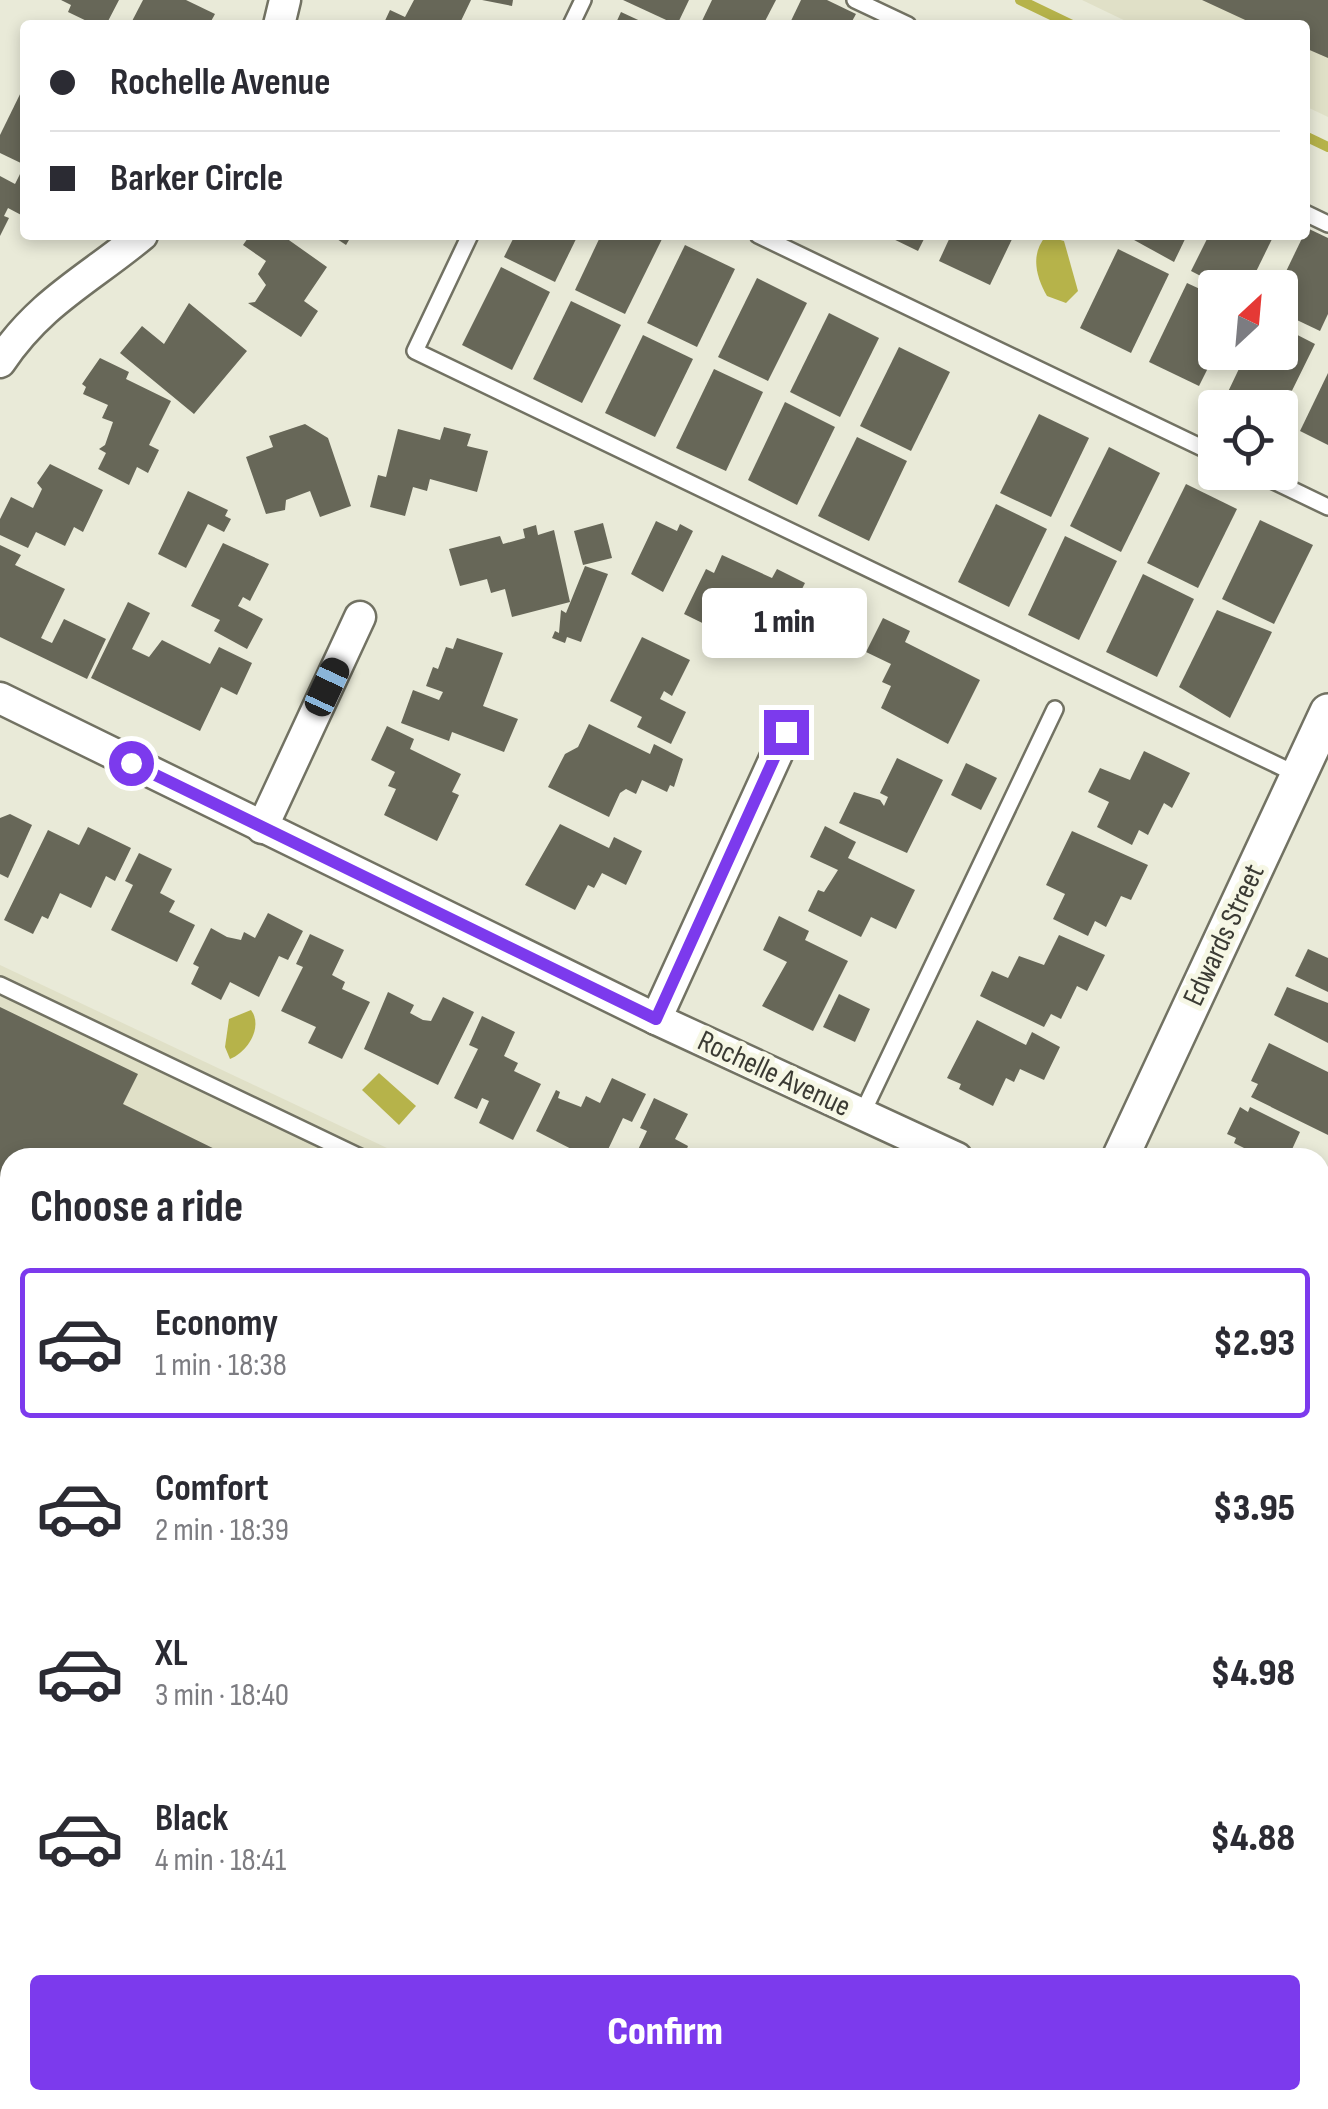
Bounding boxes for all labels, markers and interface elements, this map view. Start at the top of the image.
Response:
text: Rochelle Avenue [110,60,330,105]
text: Barker Circle [110,156,283,201]
north arrow [1198,270,1298,370]
map controls [1198,270,1298,490]
button: locate [1198,390,1298,490]
callout: 1 min [704,587,868,657]
text: 1 min [754,603,815,642]
car [301,653,353,721]
route end [764,710,809,755]
route start [109,741,154,786]
street label: Edwards Street [1176,858,1272,1012]
street label: Rochelle Avenue [692,1023,856,1125]
text: Choose a ride [30,1180,243,1235]
icon: car [35,1298,125,1388]
text: Economy [155,1301,278,1346]
text: $2.93 [1213,1321,1295,1366]
text: 1 min · 18:38 [155,1346,287,1385]
icon: car [35,1463,125,1553]
text: Comfort [155,1466,269,1511]
text: $3.95 [1213,1486,1295,1531]
text: 2 min · 18:39 [155,1511,289,1550]
icon: car [35,1628,125,1718]
text: XL [155,1631,188,1676]
text: $4.98 [1211,1651,1295,1696]
text: 3 min · 18:40 [155,1676,289,1715]
icon: car [35,1793,125,1883]
text: Black [155,1796,228,1841]
text: $4.88 [1210,1816,1295,1861]
text: 4 min · 18:41 [155,1841,286,1880]
button: Confirm [30,1975,1300,2090]

